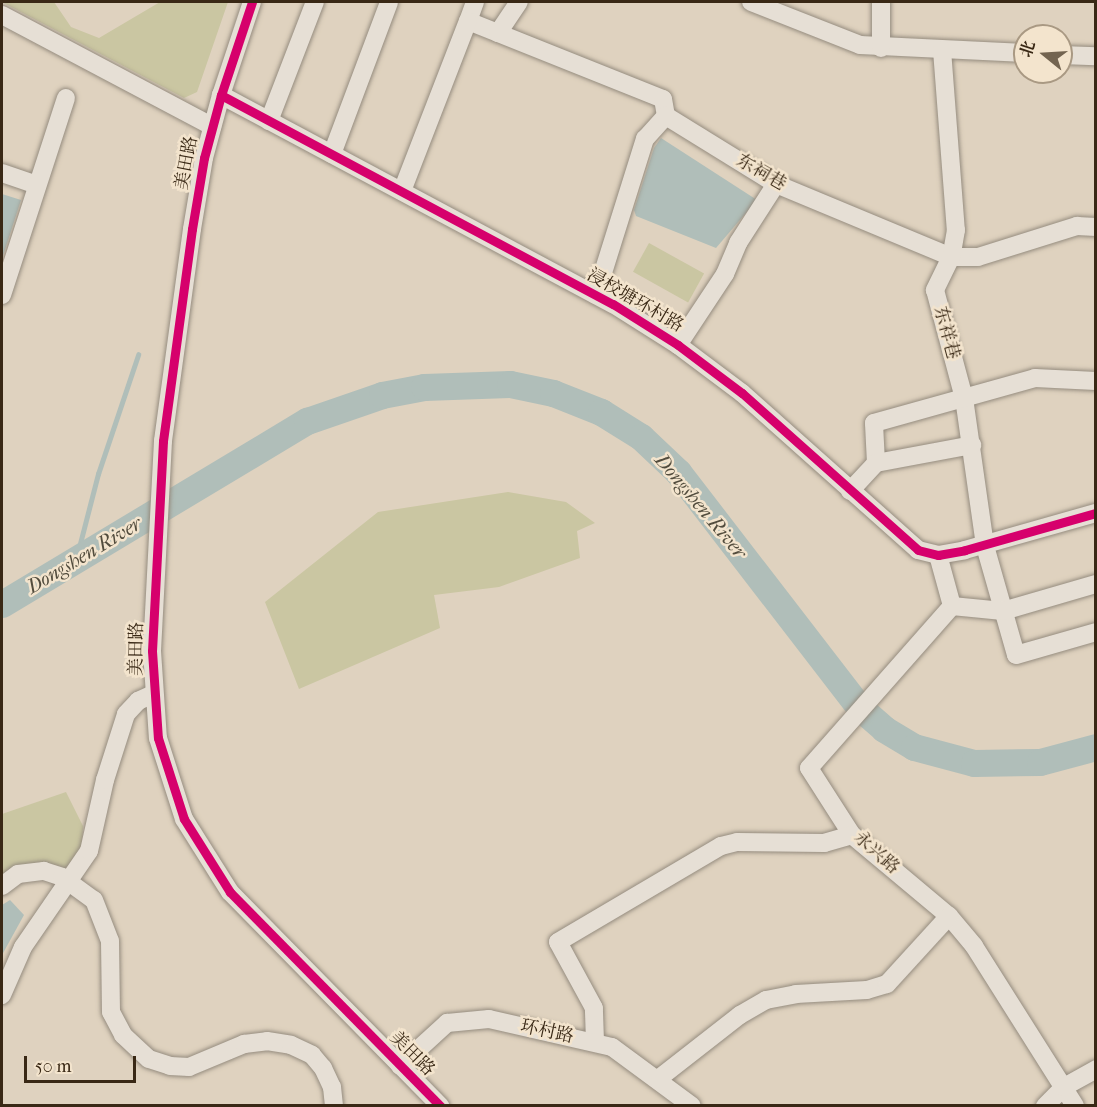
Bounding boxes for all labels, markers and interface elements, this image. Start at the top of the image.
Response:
north arrow [1013,24,1073,84]
text: 北 [1016,38,1039,59]
street label: 美田路 [171,134,203,192]
street label: 东祠巷 [732,150,790,196]
street label: 浸校塘环村路 [583,265,687,337]
street label: 东祥巷 [929,304,963,362]
water label: Dongshen River [650,449,752,563]
water label: Dongshen River [22,511,146,599]
street label: 美田路 [126,622,148,676]
street label: 永兴路 [849,827,903,879]
street label: 环村路 [518,1016,576,1048]
street label: 美田路 [385,1027,439,1081]
scale bar [27,1044,140,1082]
text: 50 m [35,1056,71,1077]

